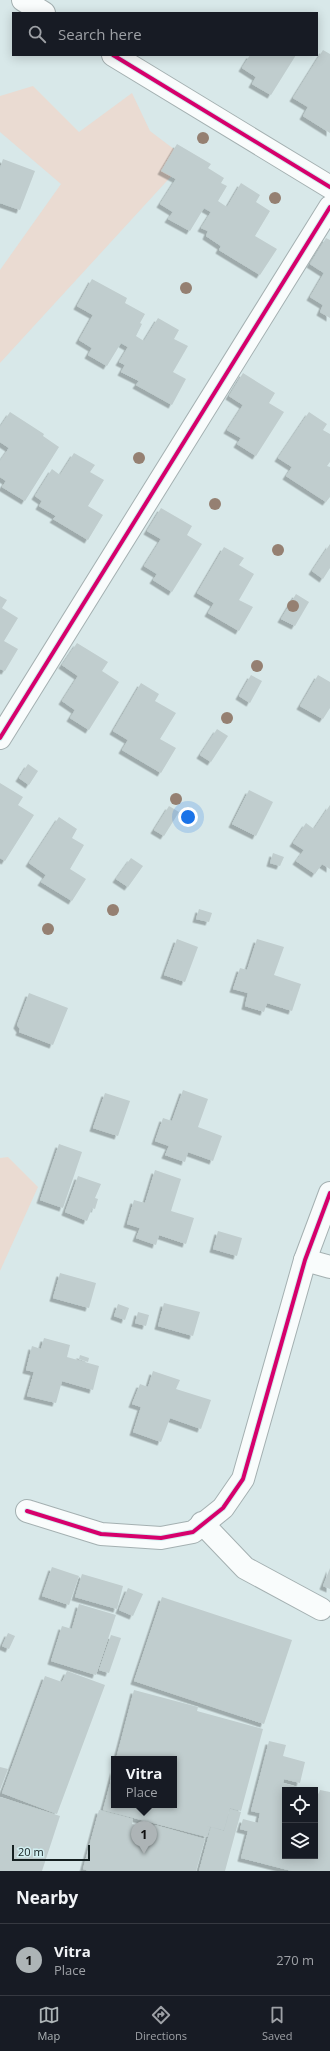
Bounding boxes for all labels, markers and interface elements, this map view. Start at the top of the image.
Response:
search box [12,12,318,56]
icon: search [26,23,48,45]
text: Search here [58,24,142,44]
your location [178,807,198,827]
popup [111,1756,177,1808]
text: Vitra [126,1763,162,1783]
text: Place [126,1783,158,1801]
map controls [282,1787,318,1859]
button: locate [282,1787,318,1823]
pin: 1 [131,1821,157,1854]
button: layers [282,1823,318,1859]
scale bar [12,1843,90,1862]
text: 20 m [18,1844,44,1859]
text: Nearby [16,1886,78,1909]
text: Vitra [54,1941,91,1961]
text: 1 [25,1951,33,1969]
text: 270 m [276,1951,314,1969]
text: Place [54,1961,86,1979]
tab: Map [37,2004,60,2043]
tab: Directions [135,2004,187,2043]
tab: Saved [262,2004,293,2043]

